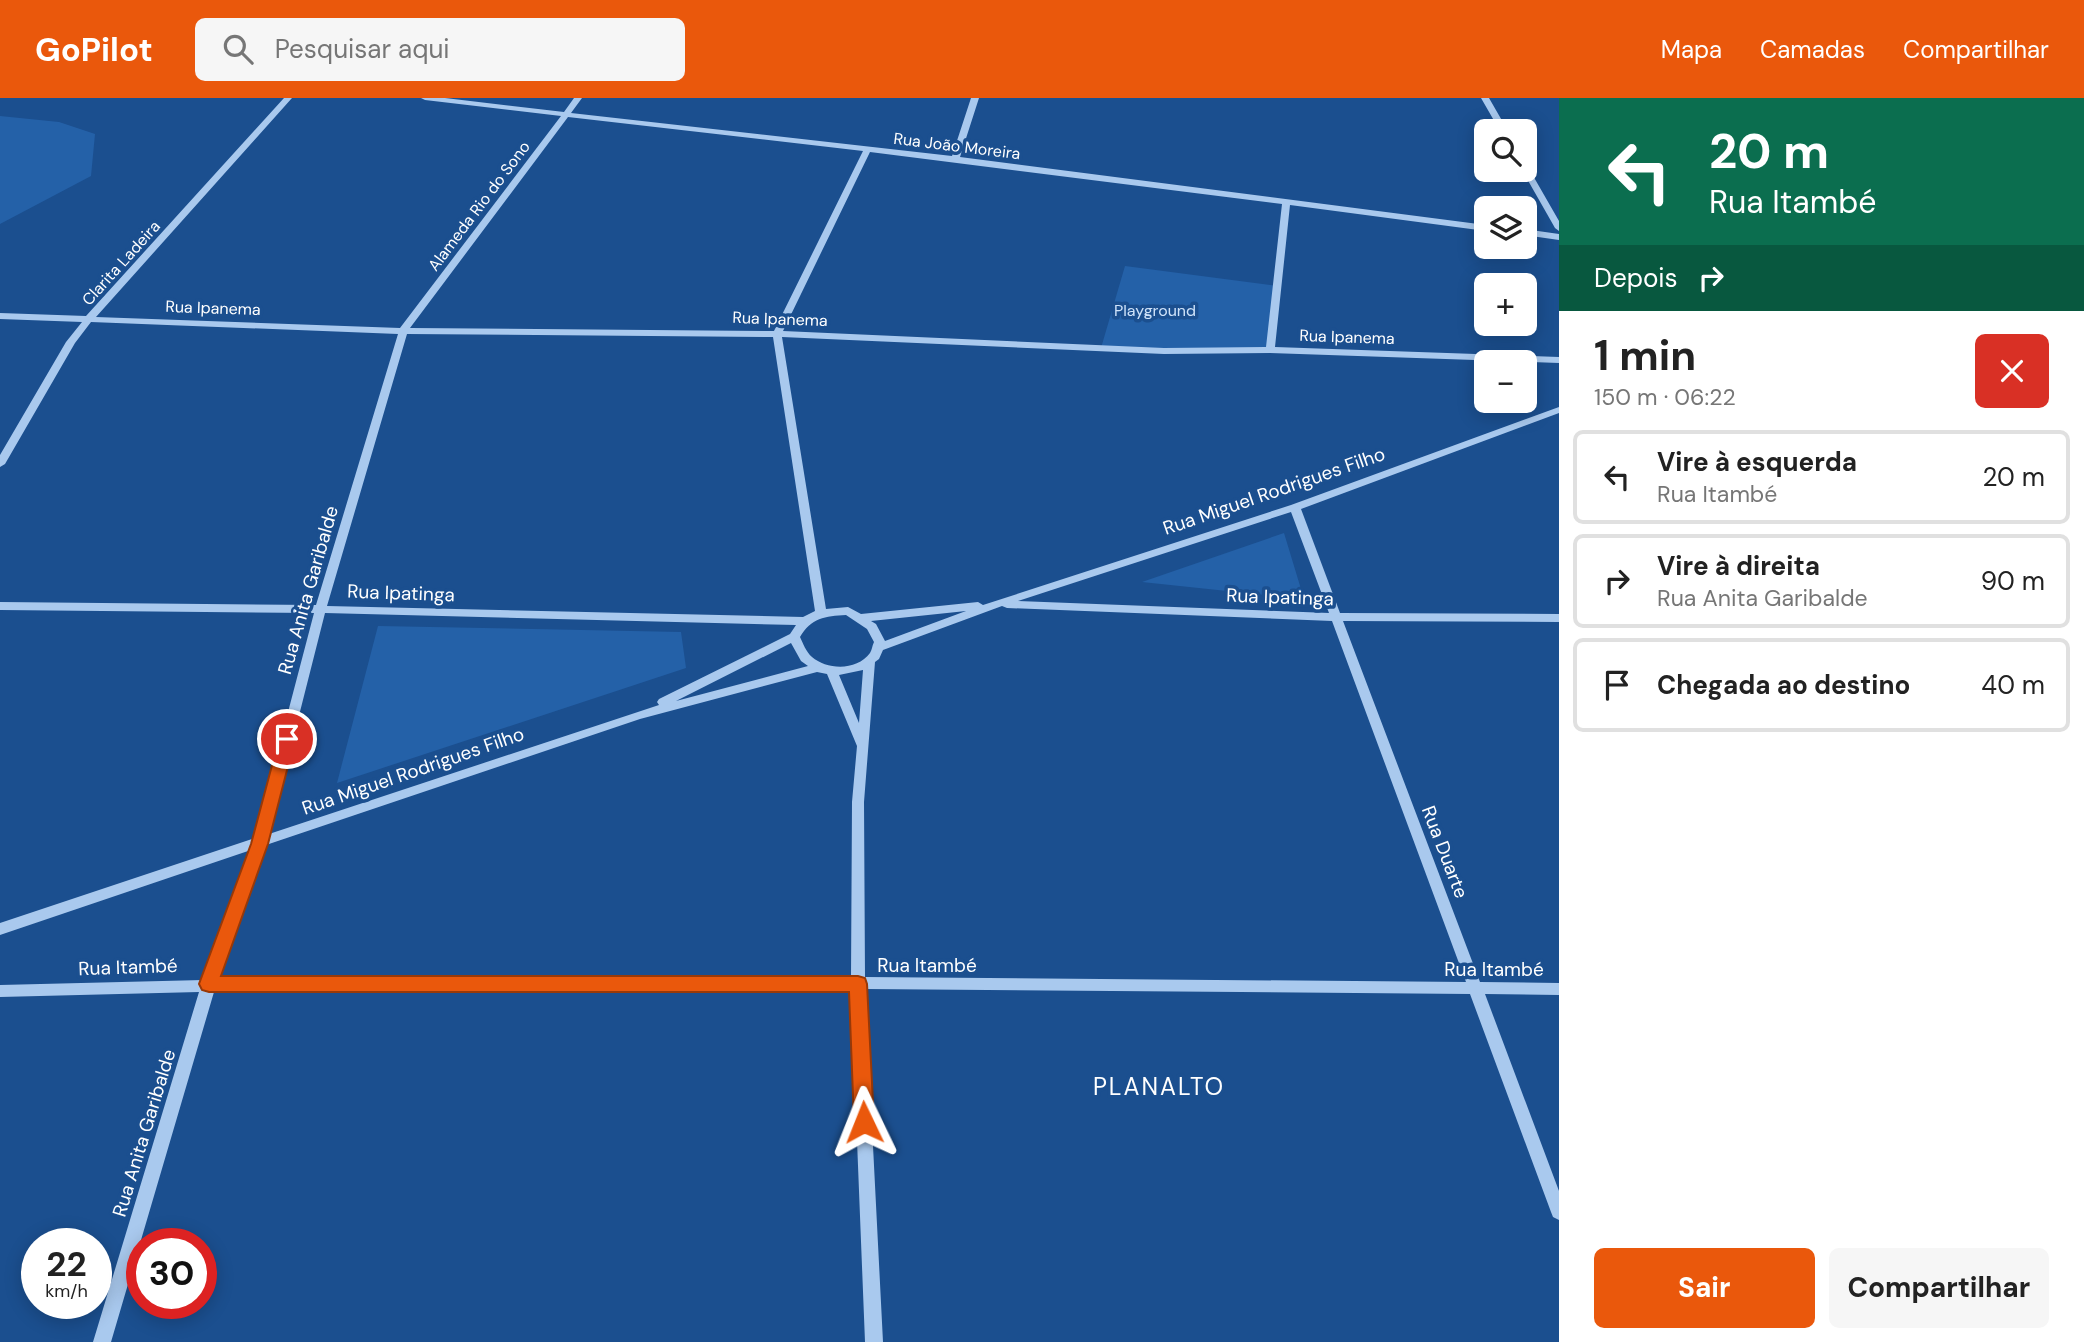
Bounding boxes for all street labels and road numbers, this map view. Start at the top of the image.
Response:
street label: Rua João Moreira [892,128,1022,164]
street label: Alameda Rio do Sono [423,137,535,275]
street label: Clarita Ladeira [77,216,165,310]
street label: Rua Ipanema [165,296,261,320]
street label: Rua Ipanema [732,307,828,331]
street label: Rua Ipanema [1299,325,1395,349]
street label: Rua Miguel Rodrigues Filho [1160,441,1388,541]
street label: Rua Anita Garibalde [272,503,344,677]
street label: Rua Ipatinga [347,579,455,607]
street label: Rua Ipatinga [1226,583,1334,611]
street label: Rua Miguel Rodrigues Filho [299,721,527,821]
street label: Rua Duarte [1416,802,1474,902]
street label: Rua Itambé [78,953,178,981]
street label: Rua Itambé [877,953,977,978]
street label: Rua Itambé [1444,957,1544,982]
street label: Rua Anita Garibalde [107,1046,181,1220]

